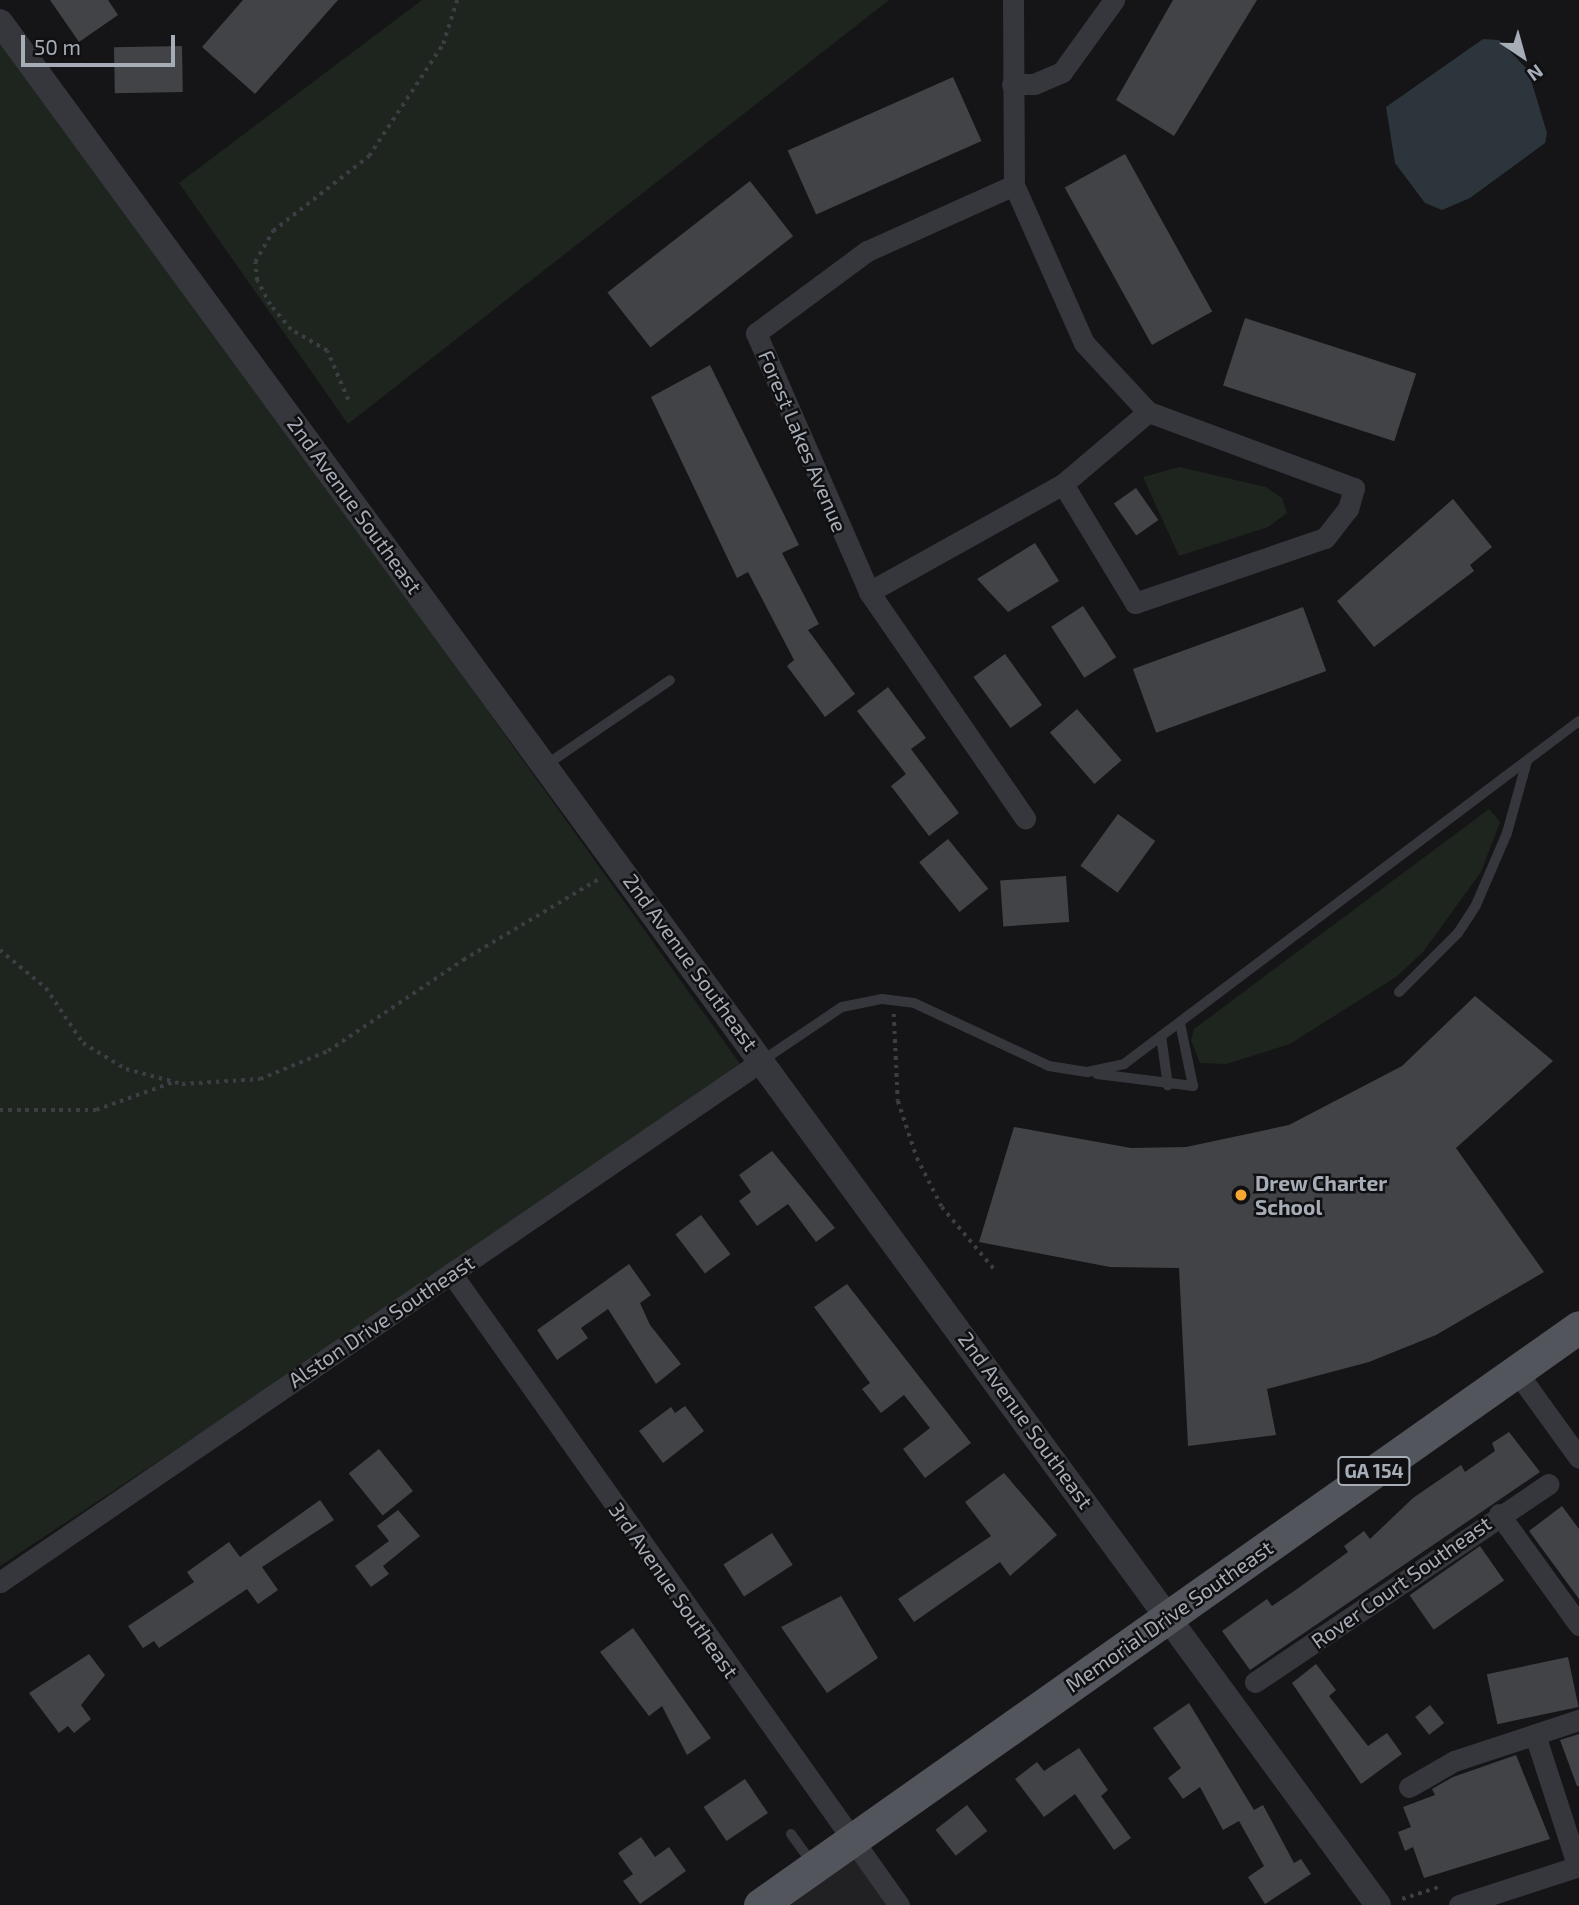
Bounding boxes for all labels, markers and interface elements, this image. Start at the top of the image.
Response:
scale bar [24,21,178,65]
north arrow [1488,21,1558,91]
text: 50 m [34,34,81,59]
text: N [1523,60,1548,87]
street label: Forest Lakes Avenue [753,346,853,536]
street label: 2nd Avenue Southeast [282,411,428,599]
street label: 2nd Avenue Southeast [618,868,764,1056]
place label: Drew Charter School [1255,1170,1388,1220]
marker: Drew Charter School [1233,1187,1249,1203]
street label: Alston Drive Southeast [283,1249,479,1393]
street label: 2nd Avenue Southeast [953,1326,1099,1514]
road number: GA 154 [1336,1456,1412,1486]
street label: 3rd Avenue Southeast [604,1497,744,1683]
street label: Rover Court Southeast [1306,1510,1496,1654]
street label: Memorial Drive Southeast [1060,1535,1278,1697]

